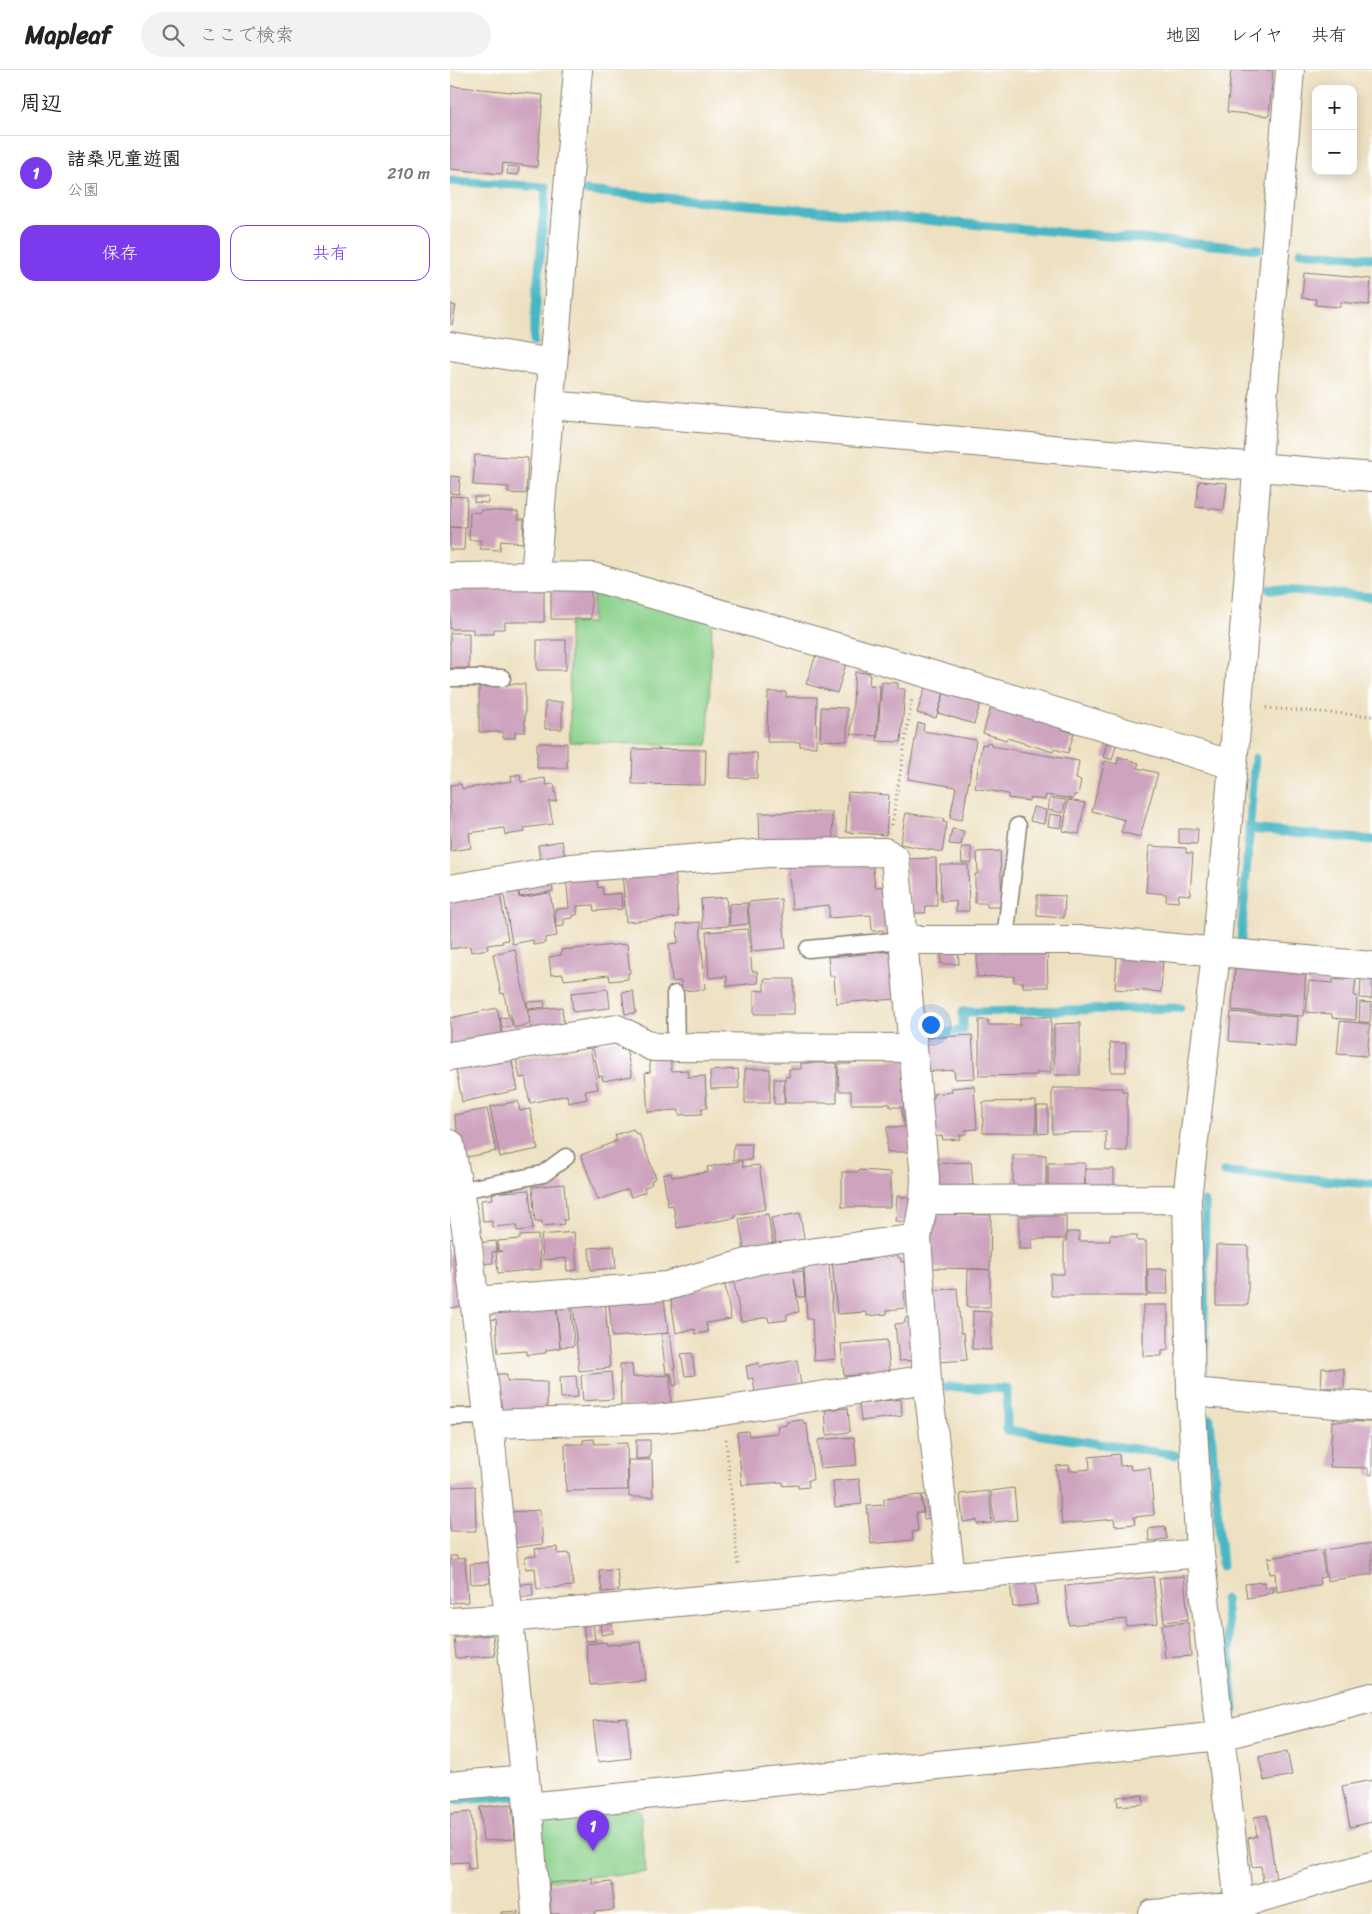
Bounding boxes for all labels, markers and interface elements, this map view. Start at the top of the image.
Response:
search box [141,12,491,57]
text: Mapleaf [25,14,111,56]
text: ここで検索 [199,18,294,51]
text: 地図 [1166,19,1202,51]
text: レイヤ [1230,19,1283,51]
text: 共有 [1311,19,1347,51]
icon: search [159,21,187,49]
text: 周辺 [20,84,62,122]
map controls [1312,85,1357,175]
button: + [1312,85,1357,130]
button: − [1312,130,1357,175]
text: 諸桑児童遊園 [67,142,181,175]
text: 1 [33,159,39,188]
text: 210 m [387,159,430,188]
text: 公園 [67,175,99,204]
button: 保存 [20,225,220,281]
button: 共有 [230,225,430,281]
your location [918,1012,944,1038]
pin: 1 [577,1810,609,1851]

